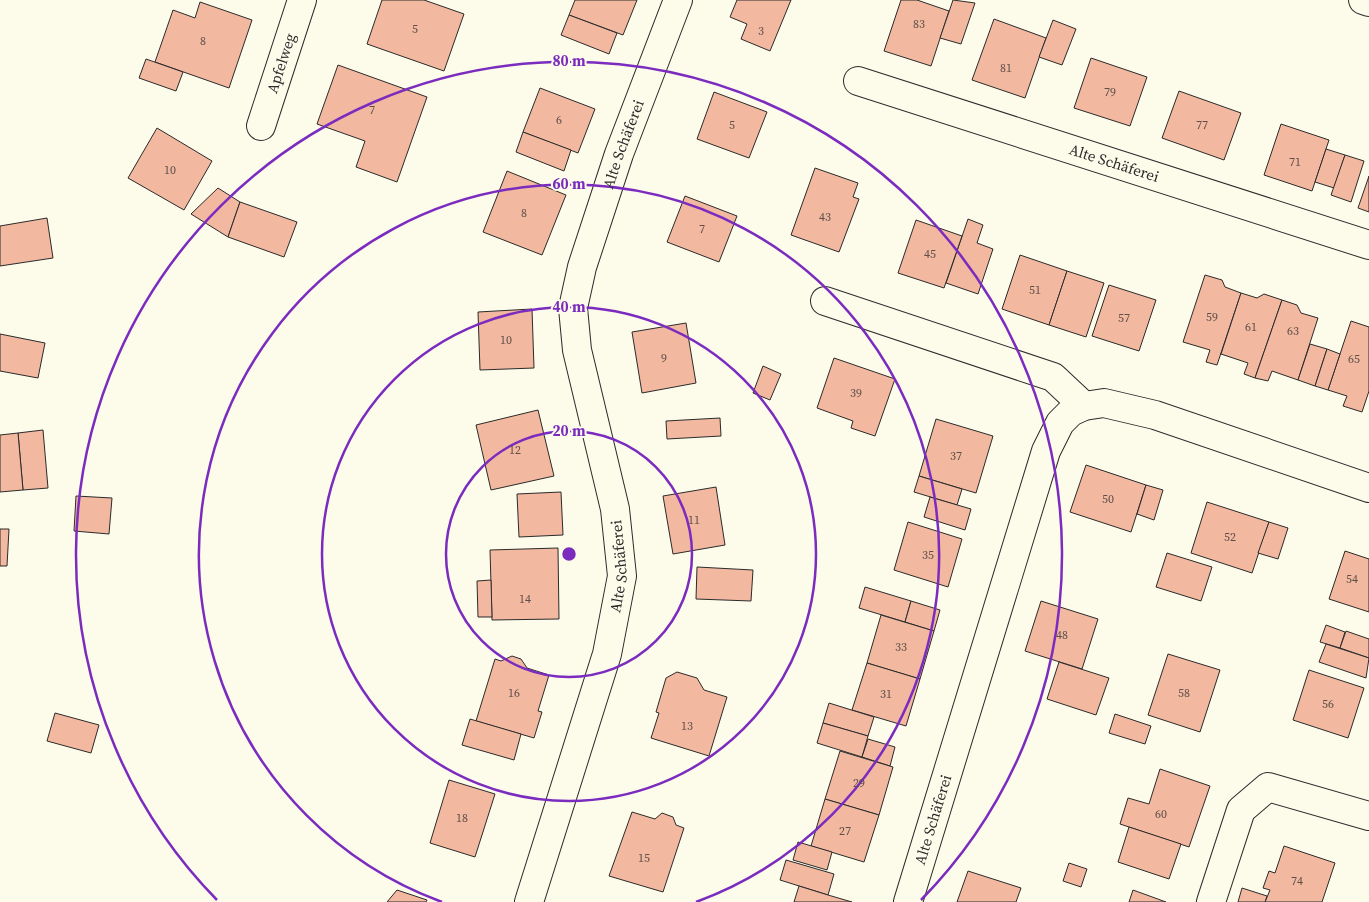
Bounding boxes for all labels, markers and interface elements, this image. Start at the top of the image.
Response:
house number: 83 [913,16,925,32]
house number: 5 [412,21,418,37]
house number: 3 [758,23,764,39]
street label: Apfelweg [261,30,301,96]
house number: 8 [200,33,206,49]
text: 80 m [552,50,586,71]
house number: 81 [1000,60,1012,76]
house number: 79 [1104,84,1116,100]
street label: Alte Schäferei [597,97,649,191]
house number: 7 [369,102,375,118]
house number: 6 [556,112,562,128]
house number: 5 [729,117,735,133]
house number: 77 [1196,117,1208,133]
street label: Alte Schäferei [1067,139,1162,187]
house number: 71 [1289,154,1301,170]
house number: 10 [164,162,176,178]
text: 60 m [552,173,586,194]
house number: 8 [521,205,527,221]
house number: 43 [819,209,831,225]
house number: 7 [699,221,705,237]
house number: 45 [924,246,936,262]
house number: 51 [1029,282,1041,298]
text: 40 m [552,296,586,317]
house number: 59 [1206,309,1218,325]
house number: 57 [1118,310,1130,326]
house number: 61 [1245,319,1257,335]
house number: 63 [1287,323,1299,339]
house number: 10 [500,332,512,348]
house number: 9 [661,350,667,366]
house number: 65 [1348,351,1360,367]
house number: 39 [850,385,862,401]
text: 20 m [552,420,586,441]
house number: 12 [509,442,521,458]
house number: 37 [950,448,962,464]
house number: 50 [1102,491,1114,507]
house number: 11 [688,512,700,528]
street label: Alte Schäferei [604,519,632,614]
house number: 52 [1224,529,1236,545]
centre of rings [560,545,578,563]
house number: 35 [922,547,934,563]
house number: 54 [1346,571,1358,587]
house number: 14 [519,591,531,607]
house number: 48 [1056,627,1068,643]
house number: 33 [895,639,907,655]
house number: 16 [508,685,520,701]
house number: 58 [1178,685,1190,701]
house number: 31 [880,686,892,702]
house number: 56 [1322,696,1334,712]
house number: 13 [681,718,693,734]
street label: Alte Schäferei [909,772,956,867]
house number: 29 [853,775,865,791]
house number: 60 [1155,806,1167,822]
house number: 18 [456,810,468,826]
house number: 27 [839,823,851,839]
house number: 15 [638,850,650,866]
house number: 74 [1291,873,1303,889]

